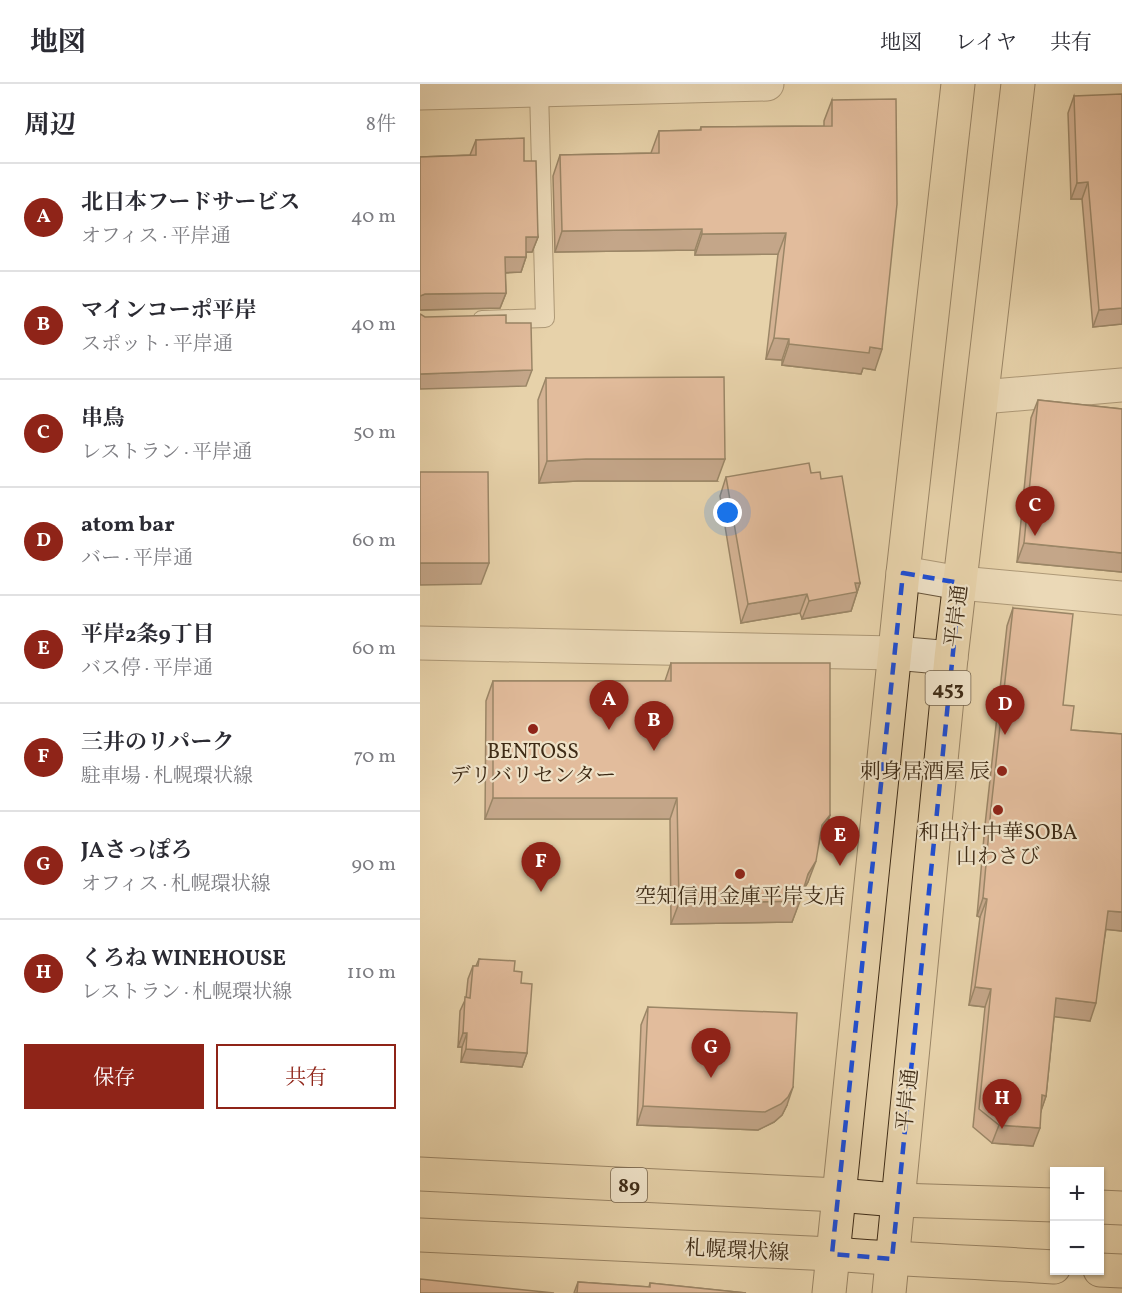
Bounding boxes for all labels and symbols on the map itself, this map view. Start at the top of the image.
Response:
pin: C [1016,486,1054,536]
your location [713,498,742,527]
street label: 平岸通 [939,583,976,649]
road number: 453 [926,671,970,705]
pin: A [590,680,628,730]
pin: D [986,686,1024,735]
pin: B [634,702,674,751]
marker: BENTOSS デリバリセンター [526,722,540,736]
place label: BENTOSS デリバリセンター [450,738,616,791]
place label: 刺身居酒屋 辰 [860,758,990,787]
marker: 刺身居酒屋 辰 [995,764,1009,778]
marker: 和出汁中華SOBA 山わさび [991,803,1005,817]
pin: E [820,816,860,866]
place label: 和出汁中華SOBA 山わさび [918,819,1078,872]
pin: F [522,842,560,892]
marker: 空知信用金庫平岸支店 [733,867,747,881]
place label: 空知信用金庫平岸支店 [635,883,845,912]
pin: G [692,1028,730,1078]
street label: 平岸通 [891,1067,926,1133]
pin: H [982,1080,1022,1129]
road number: 89 [611,1168,647,1202]
street label: 札幌環状線 [684,1234,790,1269]

